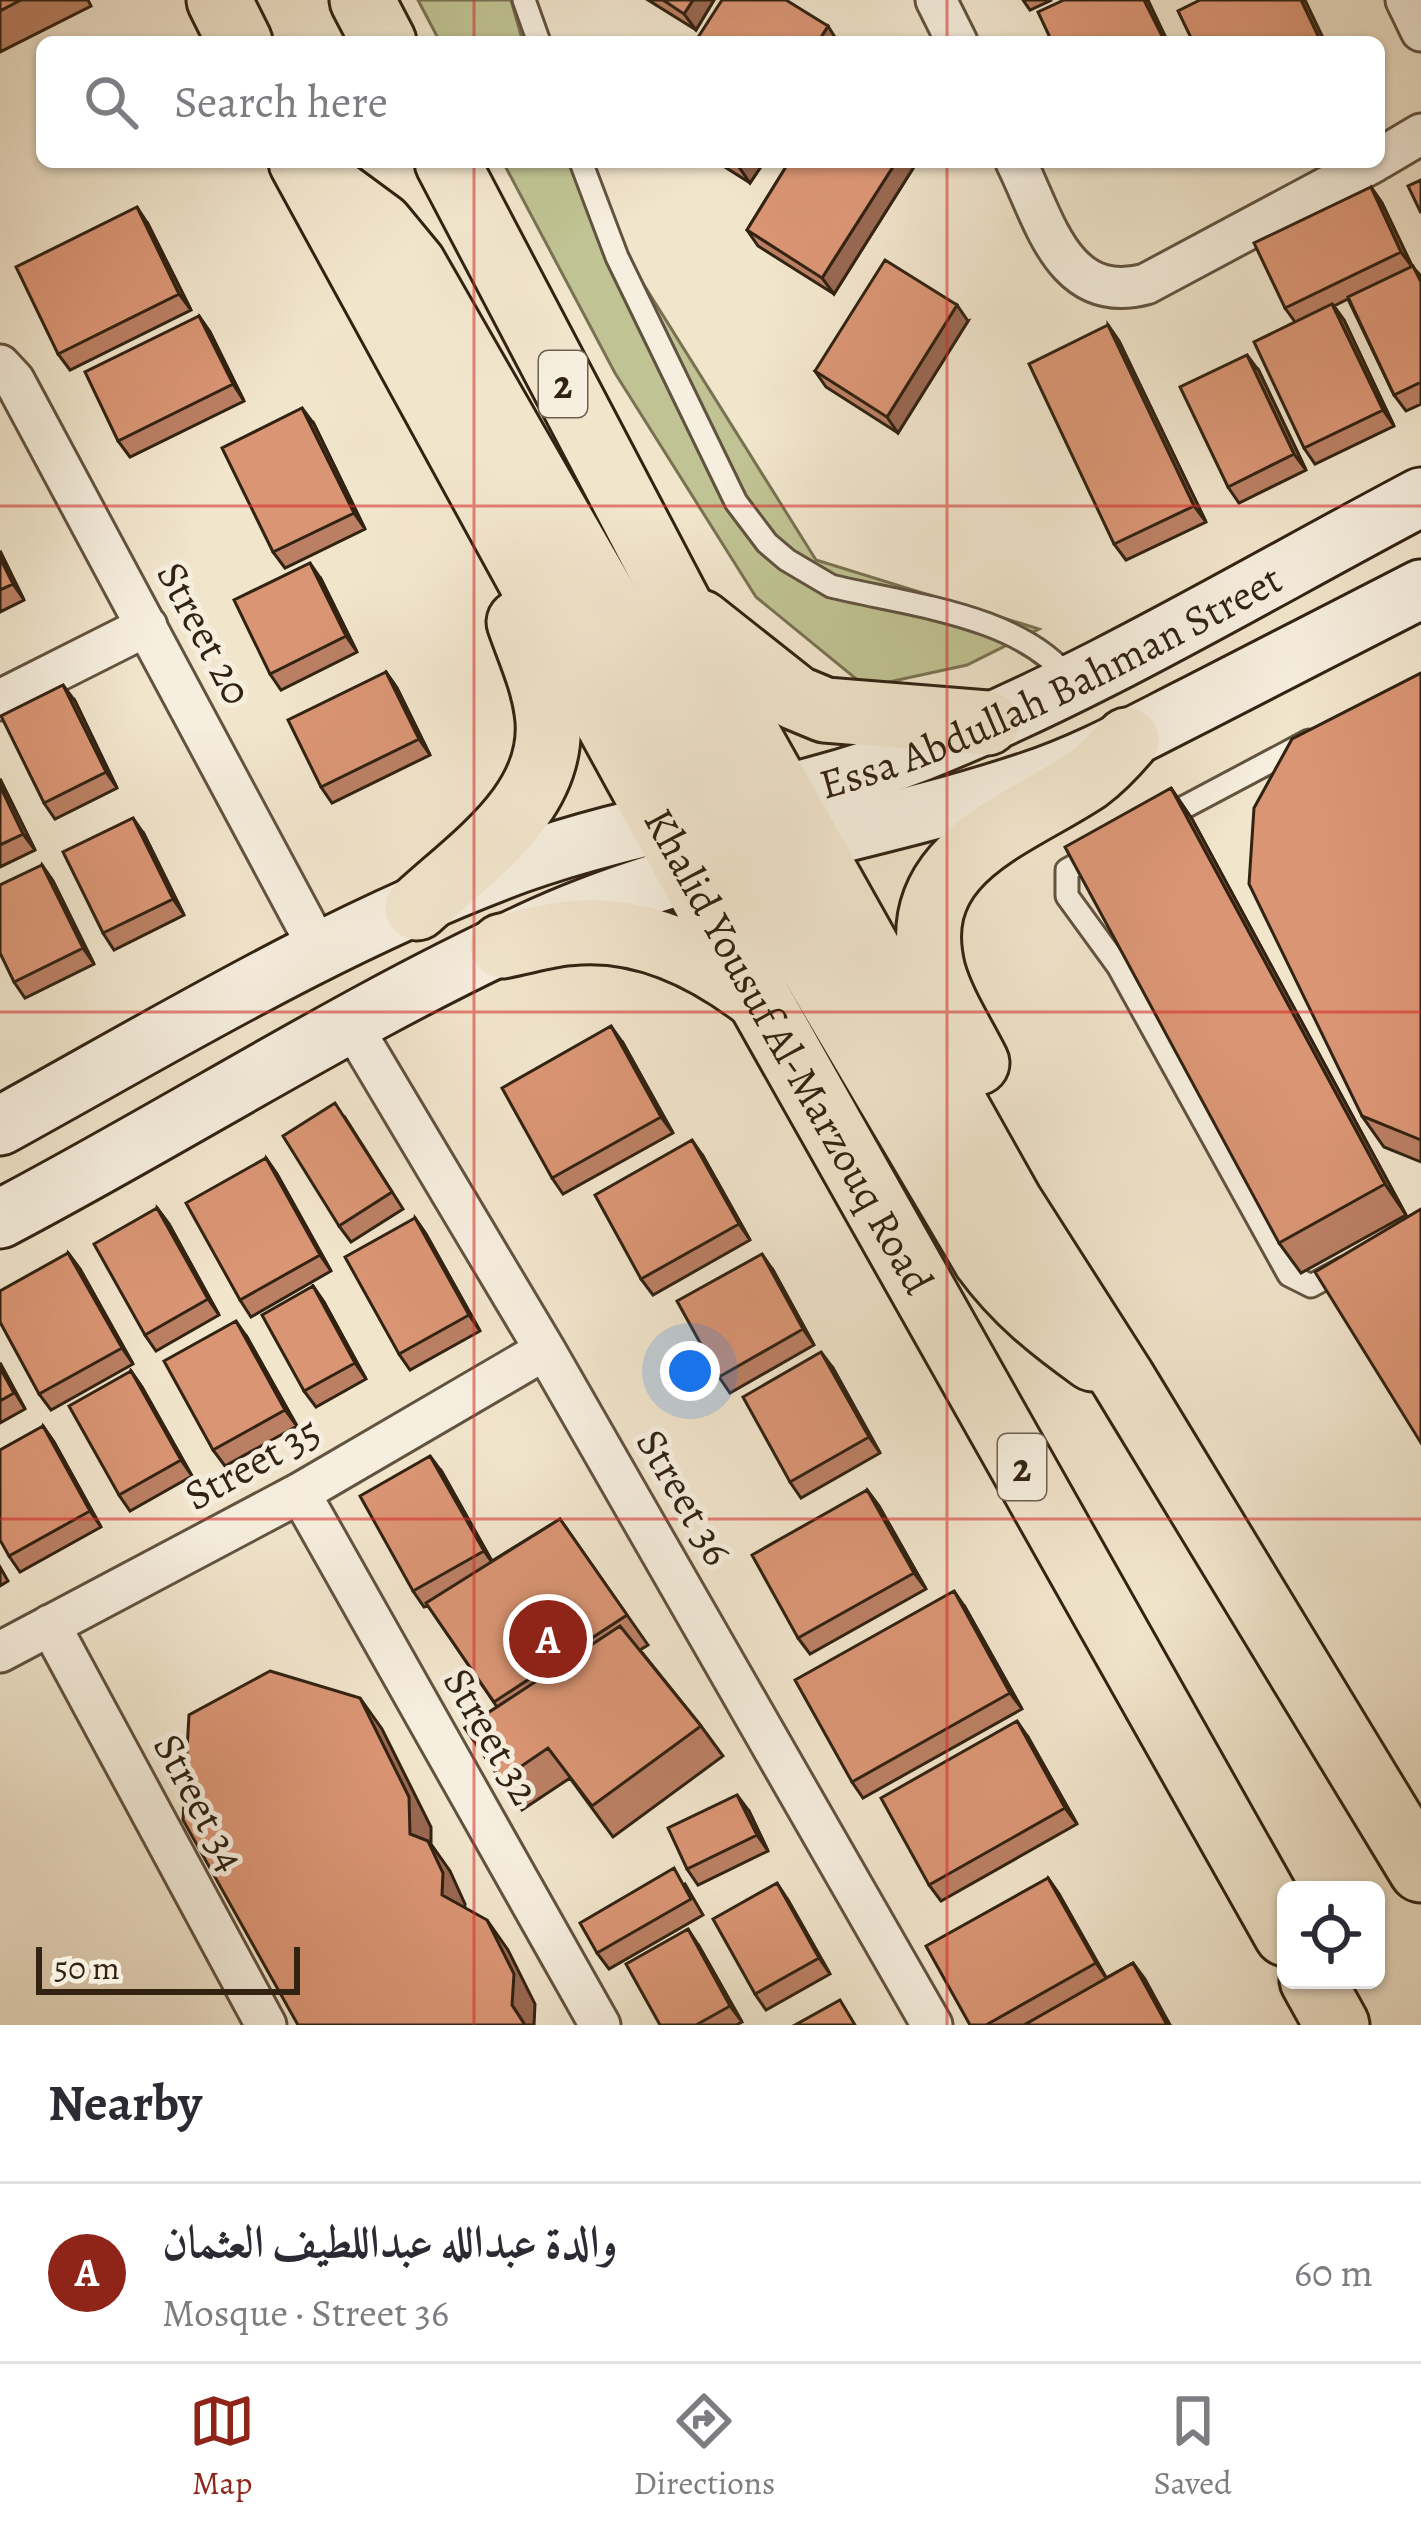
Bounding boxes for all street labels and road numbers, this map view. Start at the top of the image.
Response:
road number: 2 [539,351,587,417]
street label: Essa Abdullah Bahman Street [813,550,1291,812]
street label: Street 20 [144,552,266,714]
street label: Khalid Yousuf Al-Marzouq Road [631,798,948,1304]
street label: Street 35 [174,1402,330,1524]
street label: Street 36 [623,1418,747,1576]
road number: 2 [998,1434,1046,1500]
street label: Street 32 [430,1657,554,1815]
street label: Street 34 [140,1723,260,1881]

